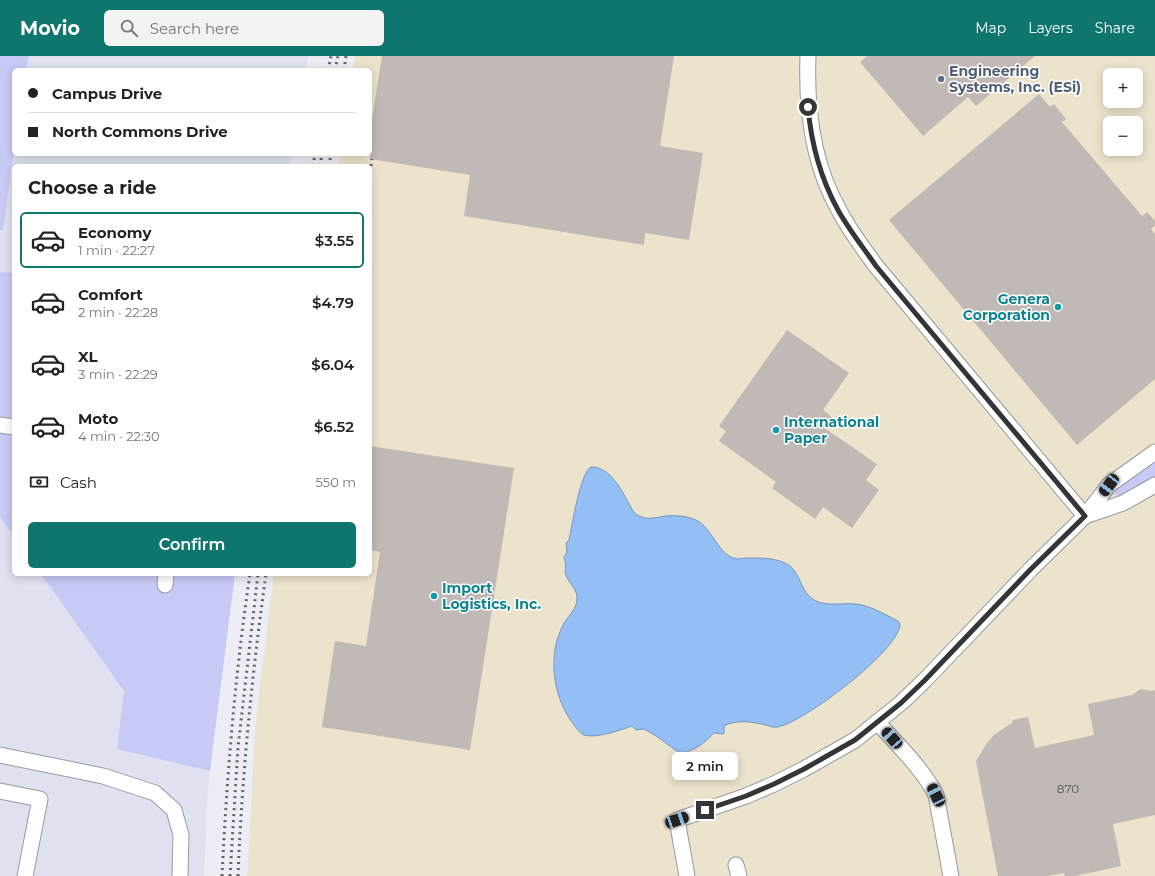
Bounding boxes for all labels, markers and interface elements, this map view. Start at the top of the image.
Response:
search box [104,10,384,46]
text: Movio [20,17,80,40]
icon: search [118,17,140,39]
text: Search here [150,19,239,38]
text: Map [975,19,1006,37]
text: Layers [1028,19,1073,37]
text: Share [1095,19,1135,37]
place label: Engineering Systems, Inc. (ESi) [949,62,1081,96]
map controls [1103,68,1143,156]
button: + [1103,68,1143,108]
marker: Engineering Systems, Inc. (ESi) [936,74,946,84]
text: Campus Drive [52,84,162,103]
route start [799,98,817,116]
button: − [1103,116,1143,156]
text: North Commons Drive [52,122,228,141]
text: Choose a ride [28,177,156,199]
icon: car [30,222,66,258]
text: Economy [78,223,151,242]
text: $3.55 [315,231,354,250]
text: 1 min · 22:27 [78,242,155,258]
icon: car [30,284,66,320]
text: Comfort [78,285,143,304]
place label: Genera Corporation [963,290,1050,324]
text: $4.79 [312,293,354,312]
marker: Genera Corporation [1053,302,1063,312]
text: 2 min · 22:28 [78,304,158,320]
icon: car [30,346,66,382]
text: XL [78,347,97,366]
text: $6.04 [311,355,354,374]
text: 3 min · 22:29 [78,366,158,382]
icon: car [30,408,66,444]
text: Moto [78,409,118,428]
place label: International Paper [784,413,879,447]
text: $6.52 [314,417,354,436]
marker: International Paper [771,425,781,435]
text: 4 min · 22:30 [78,428,160,444]
icon: cash [28,471,50,493]
car [1097,472,1121,498]
text: Cash [60,473,97,492]
text: 550 m [316,474,356,490]
button: Confirm [28,522,356,568]
place label: Import Logistics, Inc. [442,579,542,613]
marker: Import Logistics, Inc. [429,591,439,601]
car [880,725,904,751]
callout: 2 min [672,752,738,780]
text: 2 min [686,758,724,774]
house number: 870 [1057,781,1079,796]
car [925,782,947,808]
route end [696,801,714,819]
car [664,810,690,830]

